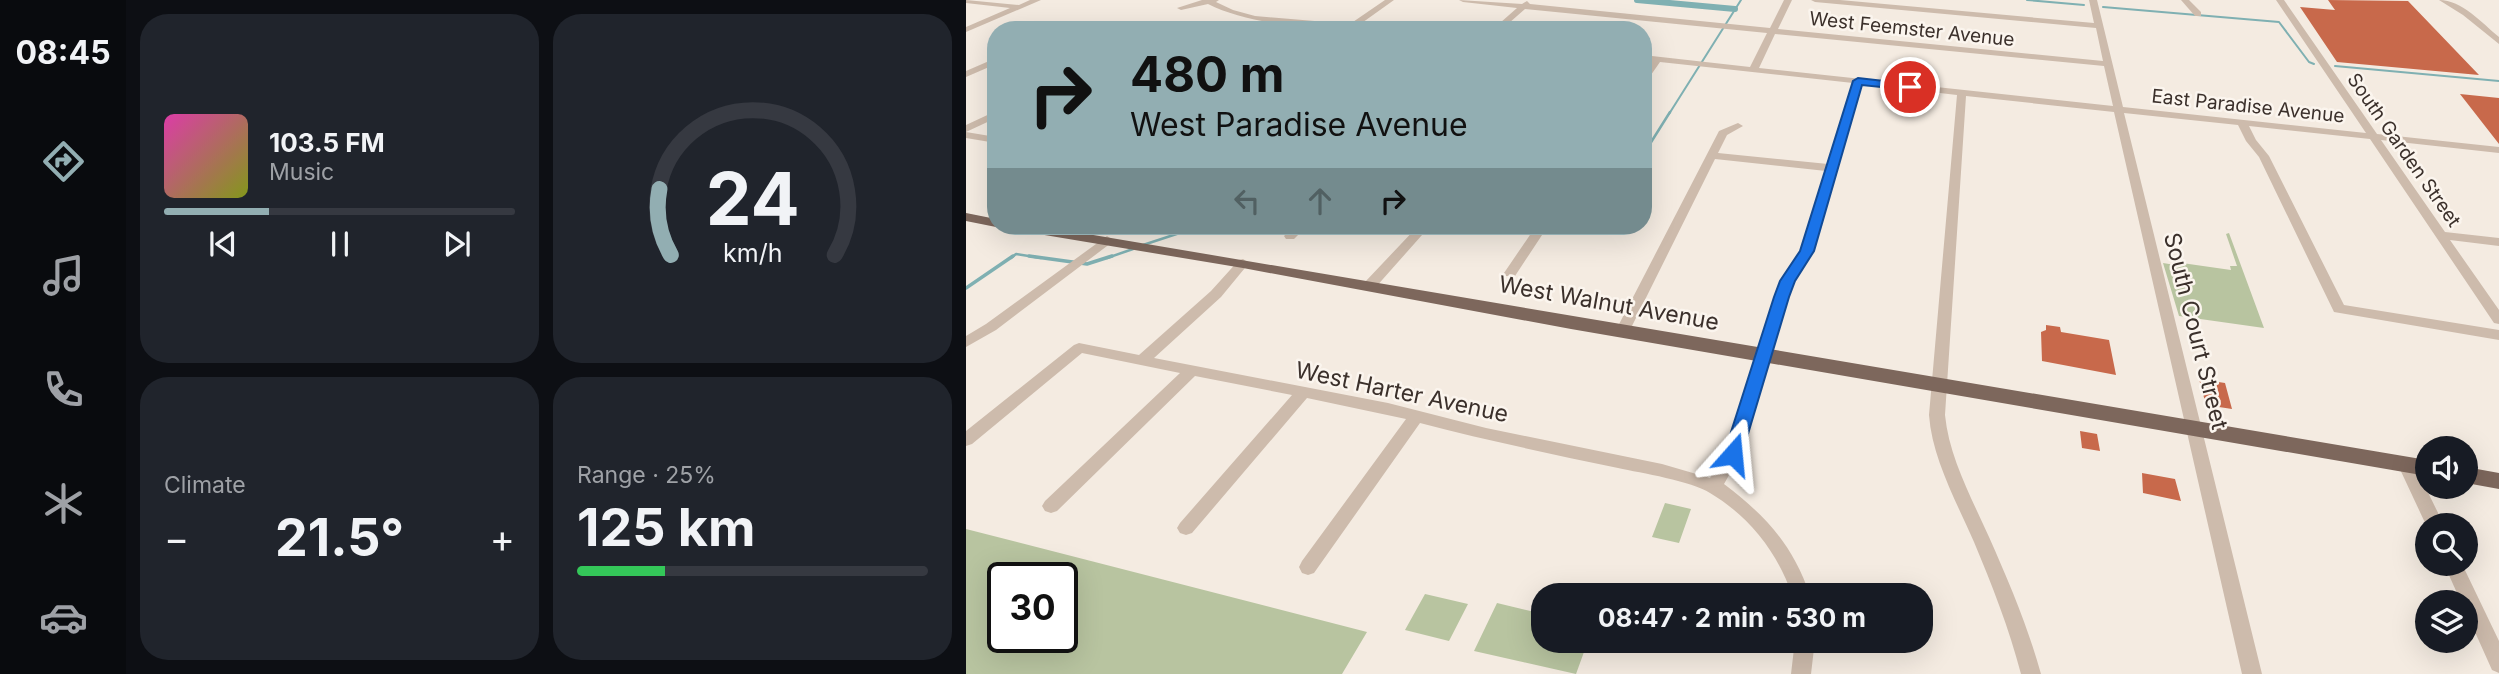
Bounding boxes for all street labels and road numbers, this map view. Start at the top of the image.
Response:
street label: West Feemster Avenue [1808,7,2016,51]
street label: South Garden Street [2342,69,2466,231]
street label: East Paradise Avenue [2150,84,2346,128]
street label: South Court Street [2158,230,2234,433]
street label: West Walnut Avenue [1497,270,1721,336]
street label: West Harter Avenue [1293,356,1511,428]

